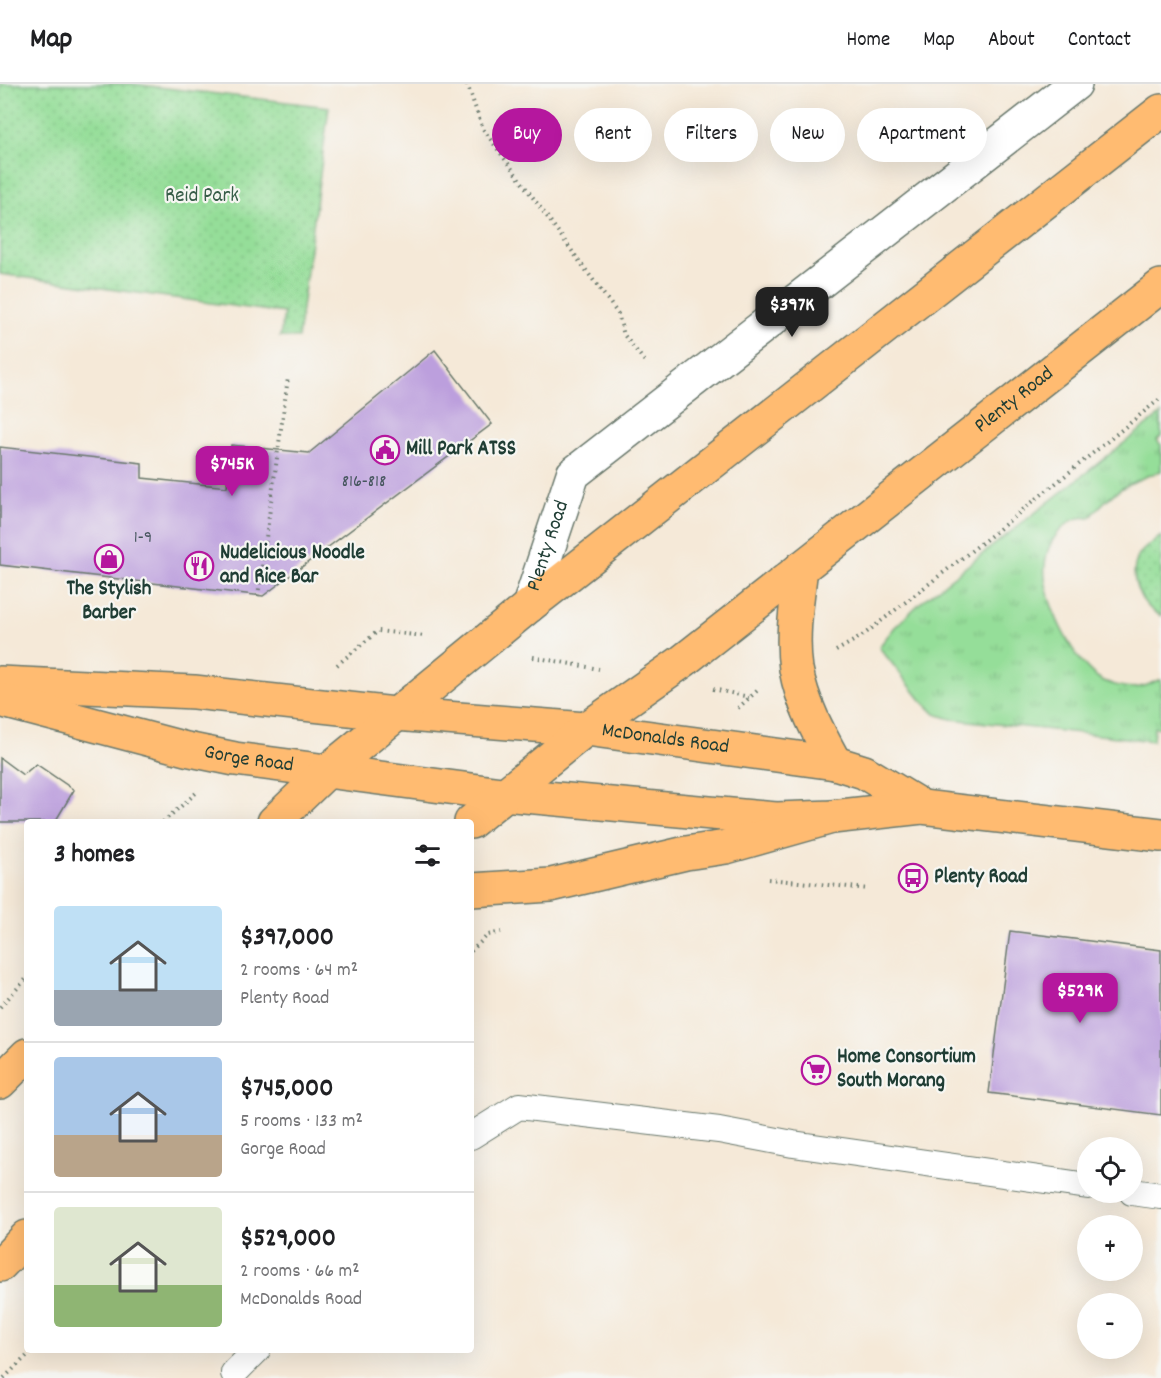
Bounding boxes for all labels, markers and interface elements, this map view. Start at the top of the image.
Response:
text: Map [30,21,72,61]
text: Home [846,26,890,56]
text: Map [923,26,955,56]
text: About [988,26,1035,56]
text: Contact [1068,26,1131,56]
chip: Buy [492,108,562,162]
chip: Rent [574,108,652,162]
chip: Filters [664,108,758,162]
chip: New [770,108,845,162]
chip: Apartment [857,108,987,162]
park label: Reid Park [165,182,239,212]
pin: $397K [750,287,834,338]
text: $397K [769,292,815,320]
street label: Plenty Road [969,360,1061,442]
public building icon: Mill Park ATSS [369,434,401,466]
place label: Mill Park ATSS [406,435,516,465]
pin: $745K [190,446,274,497]
text: $745K [210,451,254,479]
house number: 816-818 [342,470,386,495]
street label: Plenty Road [520,497,578,596]
house number: 1-9 [134,526,152,551]
place label: Nudelicious Noodle and Rice Bar [220,539,365,593]
shop icon: The Stylish Barber [93,543,125,575]
restaurant icon: Nudelicious Noodle and Rice Bar [183,550,215,582]
place label: The Stylish Barber [67,575,152,629]
street label: McDonalds Road [600,716,731,763]
street label: Gorge Road [201,738,295,782]
text: 3 homes [54,837,135,874]
icon: filters [411,839,444,872]
bus stop icon: Plenty Road [897,862,929,894]
place label: Plenty Road [934,863,1028,893]
text: $397,000 [240,920,334,957]
icon: home [102,930,174,1002]
text: 2 rooms · 64 m² [240,957,358,985]
pin: $529K [1038,973,1122,1024]
text: $529K [1057,978,1103,1006]
text: Plenty Road [240,985,329,1013]
place label: Home Consortium South Morang [837,1043,976,1097]
supermarket icon: Home Consortium South Morang [800,1054,832,1086]
text: $745,000 [240,1071,333,1108]
icon: home [102,1081,174,1153]
text: 5 rooms · 133 m² [240,1108,363,1136]
text: Gorge Road [240,1136,326,1164]
map controls [1077,1137,1143,1359]
button: locate [1077,1137,1143,1203]
button: + [1077,1215,1143,1281]
text: $529,000 [240,1221,336,1258]
icon: home [102,1231,174,1303]
text: 2 rooms · 66 m² [240,1258,360,1286]
text: McDonalds Road [240,1286,362,1314]
button: − [1077,1293,1143,1359]

